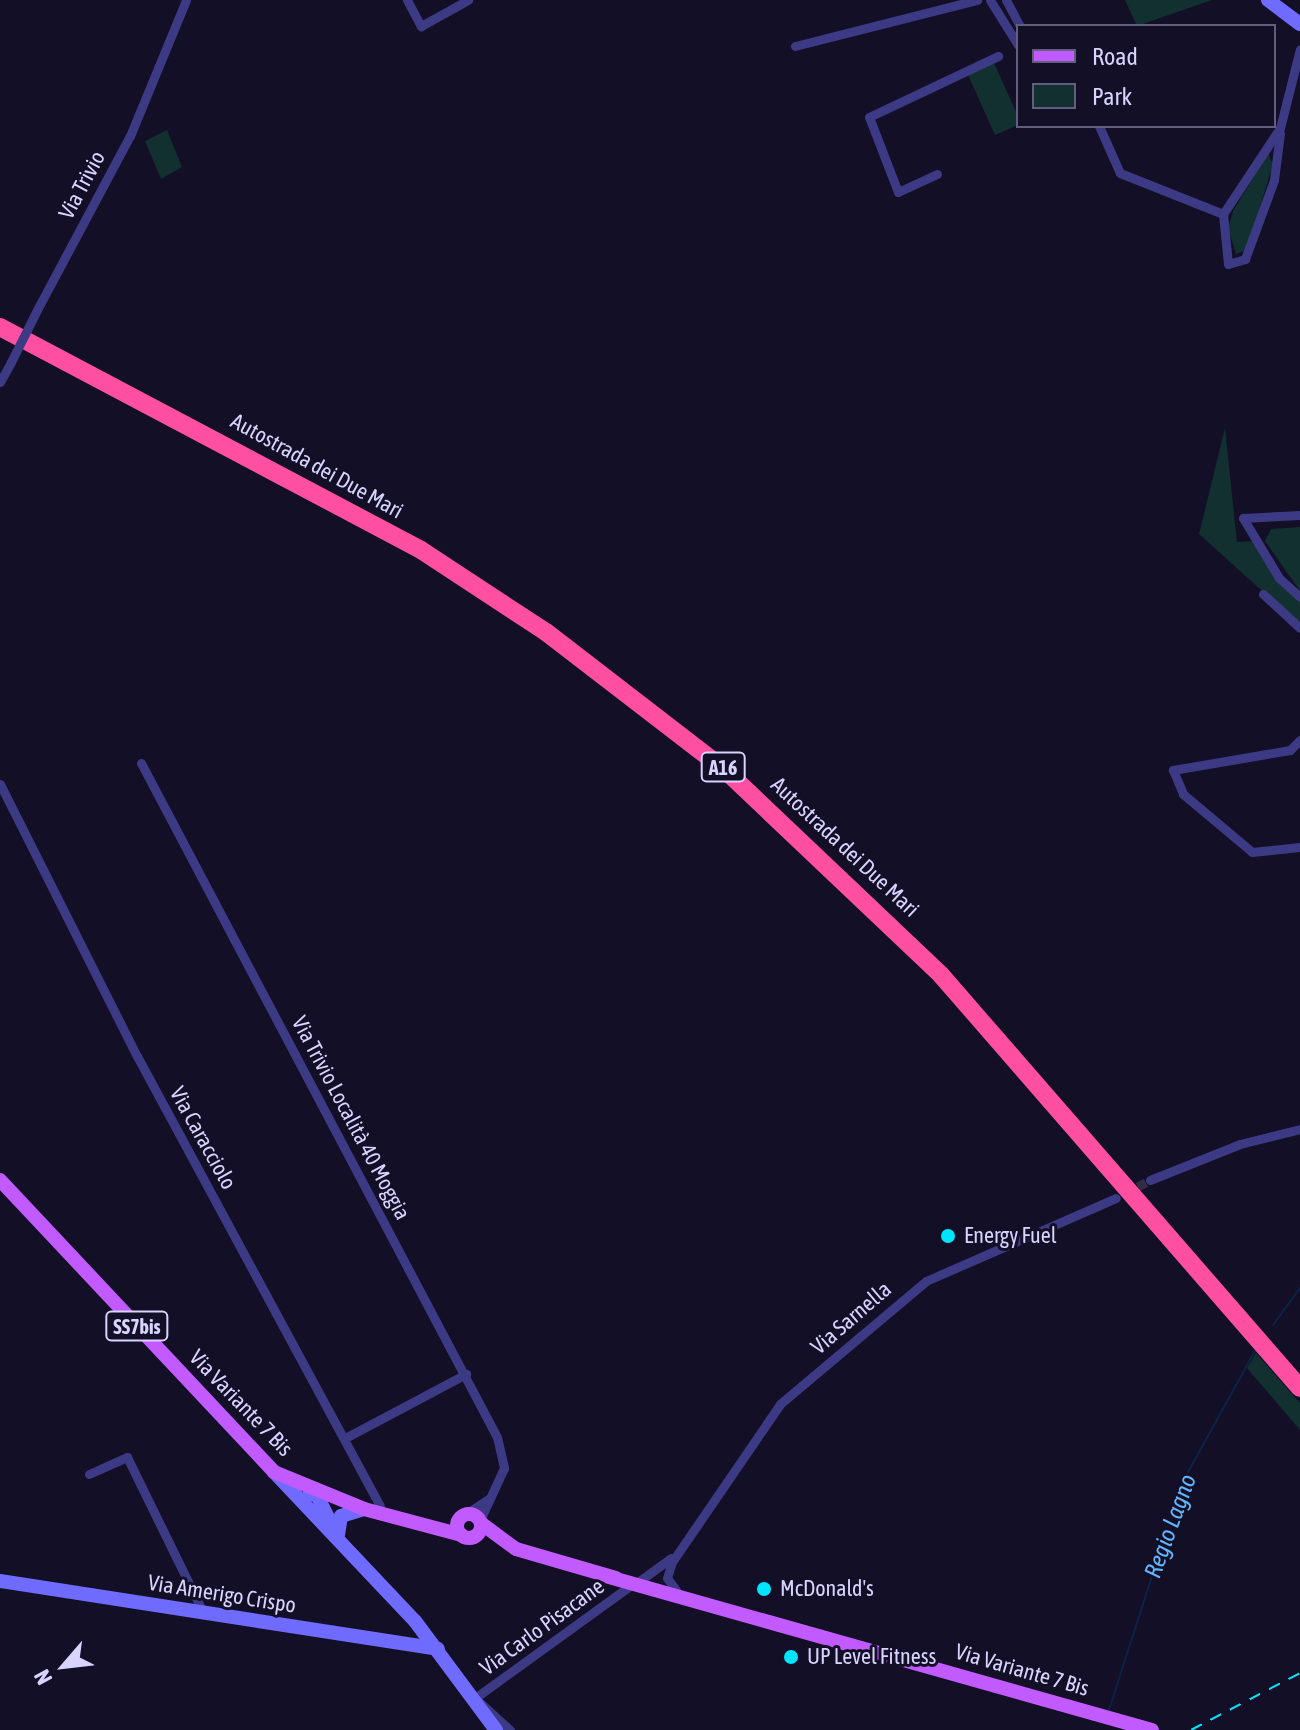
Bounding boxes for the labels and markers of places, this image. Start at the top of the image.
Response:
place label: Energy Fuel [964,1223,1056,1249]
marker: Energy Fuel [939,1227,957,1245]
place label: McDonald's [780,1576,874,1602]
marker: McDonald's [755,1580,773,1598]
place label: UP Level Fitness [807,1644,936,1670]
marker: UP Level Fitness [782,1648,800,1666]

